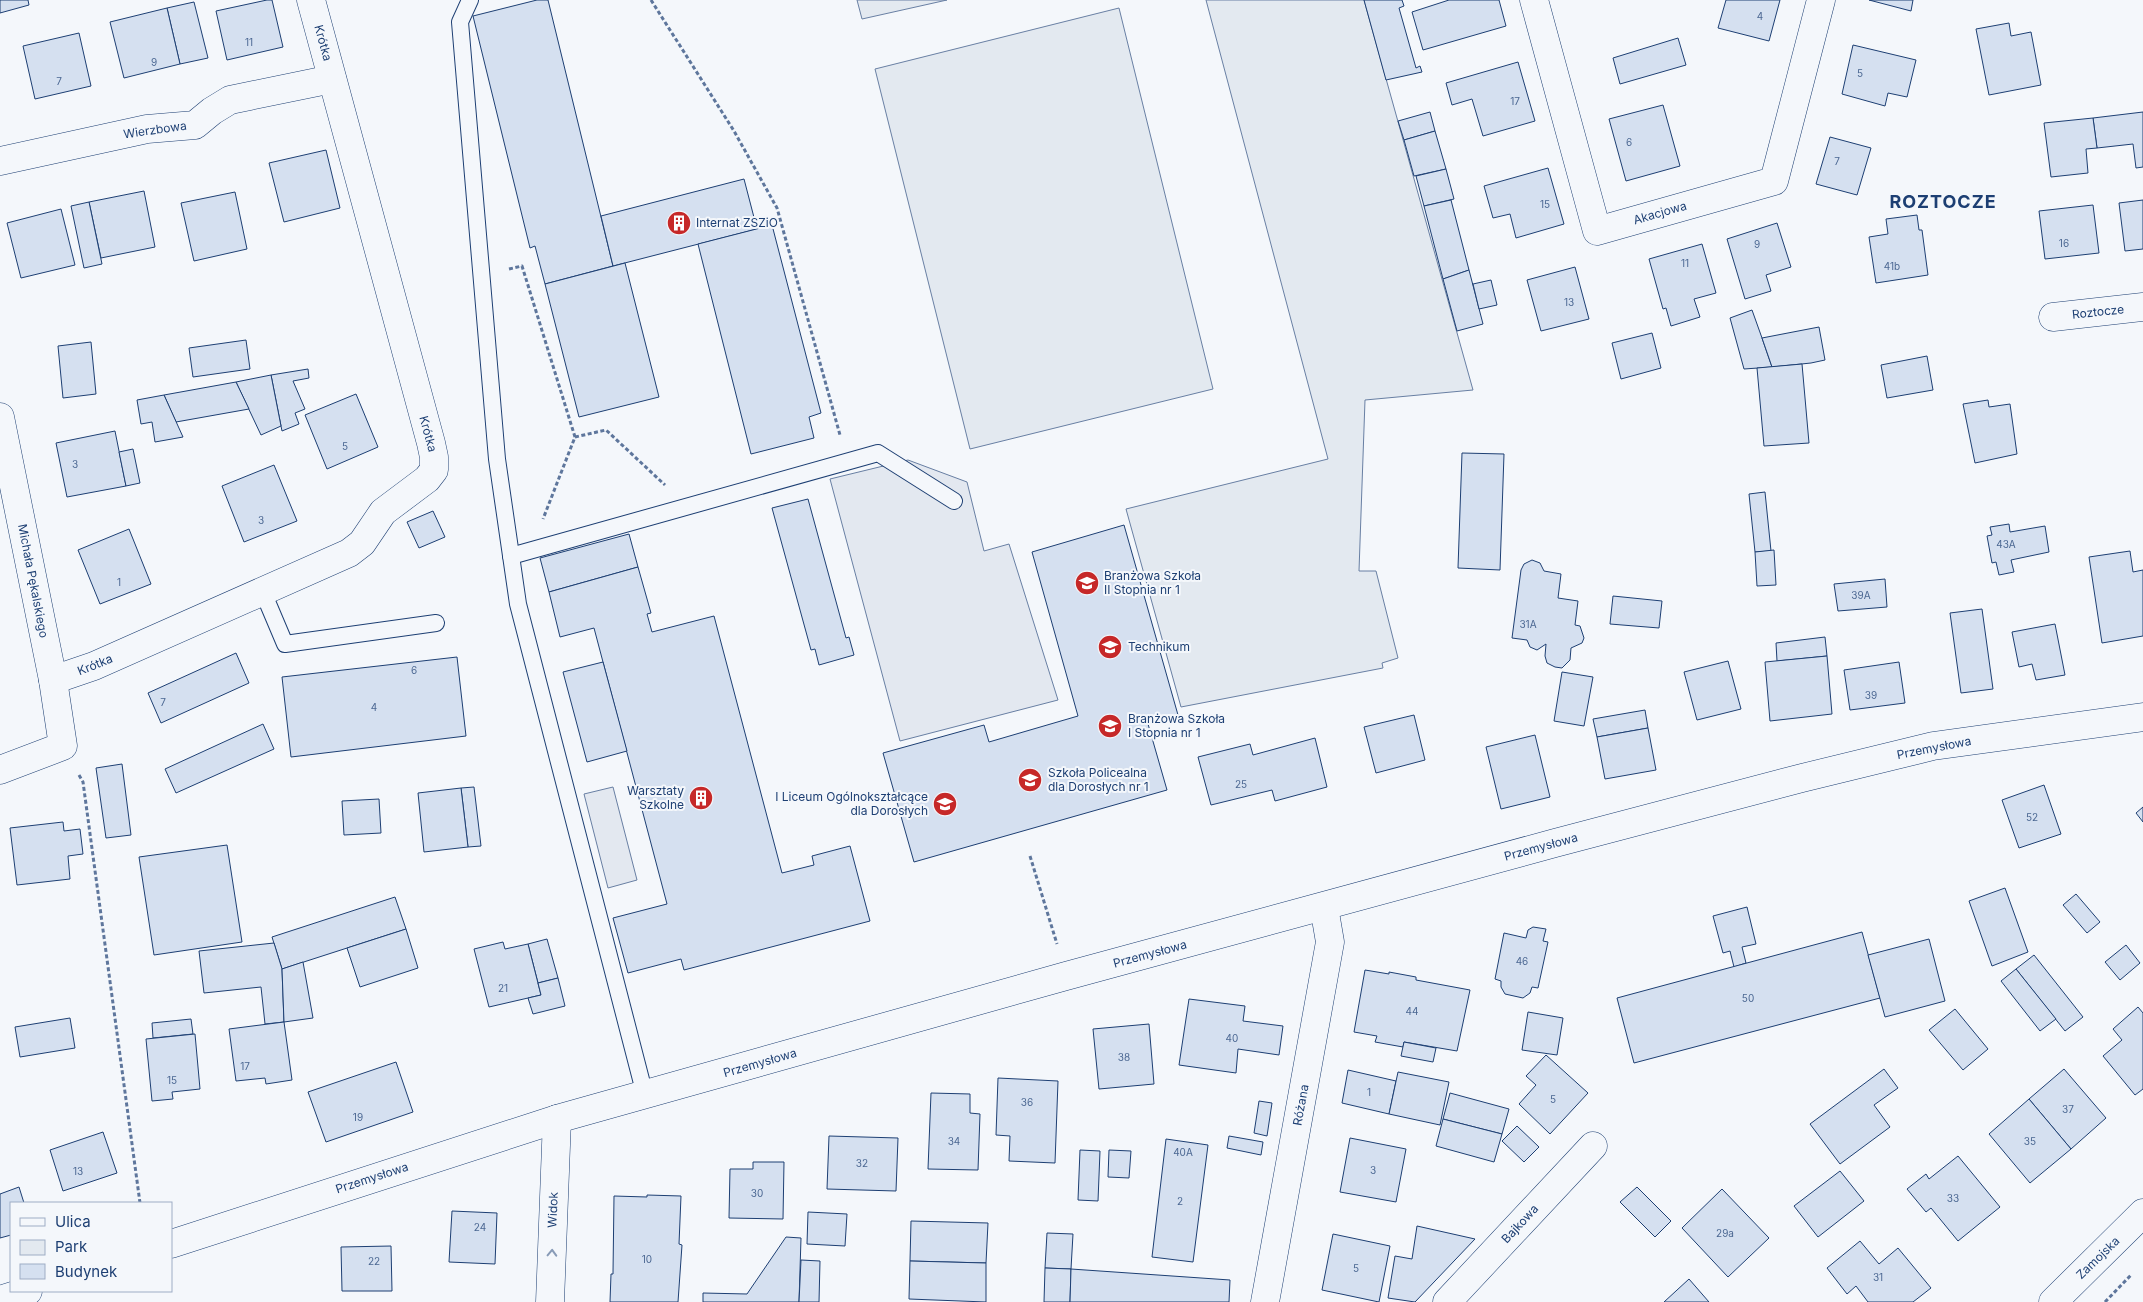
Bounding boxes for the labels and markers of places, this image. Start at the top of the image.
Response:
building icon: Internat ZSZiO [666,210,692,236]
place label: Internat ZSZiO [696,215,778,230]
place label: Branżowa Szkoła II Stopnia nr 1 [1104,568,1201,597]
school or university icon: Branżowa Szkoła II Stopnia nr 1 [1074,570,1100,596]
school or university icon: Technikum [1097,634,1123,660]
place label: Technikum [1128,639,1190,654]
place label: Branżowa Szkoła I Stopnia nr 1 [1128,711,1225,740]
school or university icon: Branżowa Szkoła I Stopnia nr 1 [1097,713,1123,739]
place label: Szkoła Policealna dla Dorosłych nr 1 [1048,765,1149,794]
school or university icon: Szkoła Policealna dla Dorosłych nr 1 [1017,767,1043,793]
place label: Warsztaty Szkolne [627,783,684,812]
building icon: Warsztaty Szkolne [688,785,714,811]
place label: I Liceum Ogólnokształcące dla Dorosłych [775,789,928,818]
school or university icon: I Liceum Ogólnokształcące dla Dorosłych [932,791,958,817]

